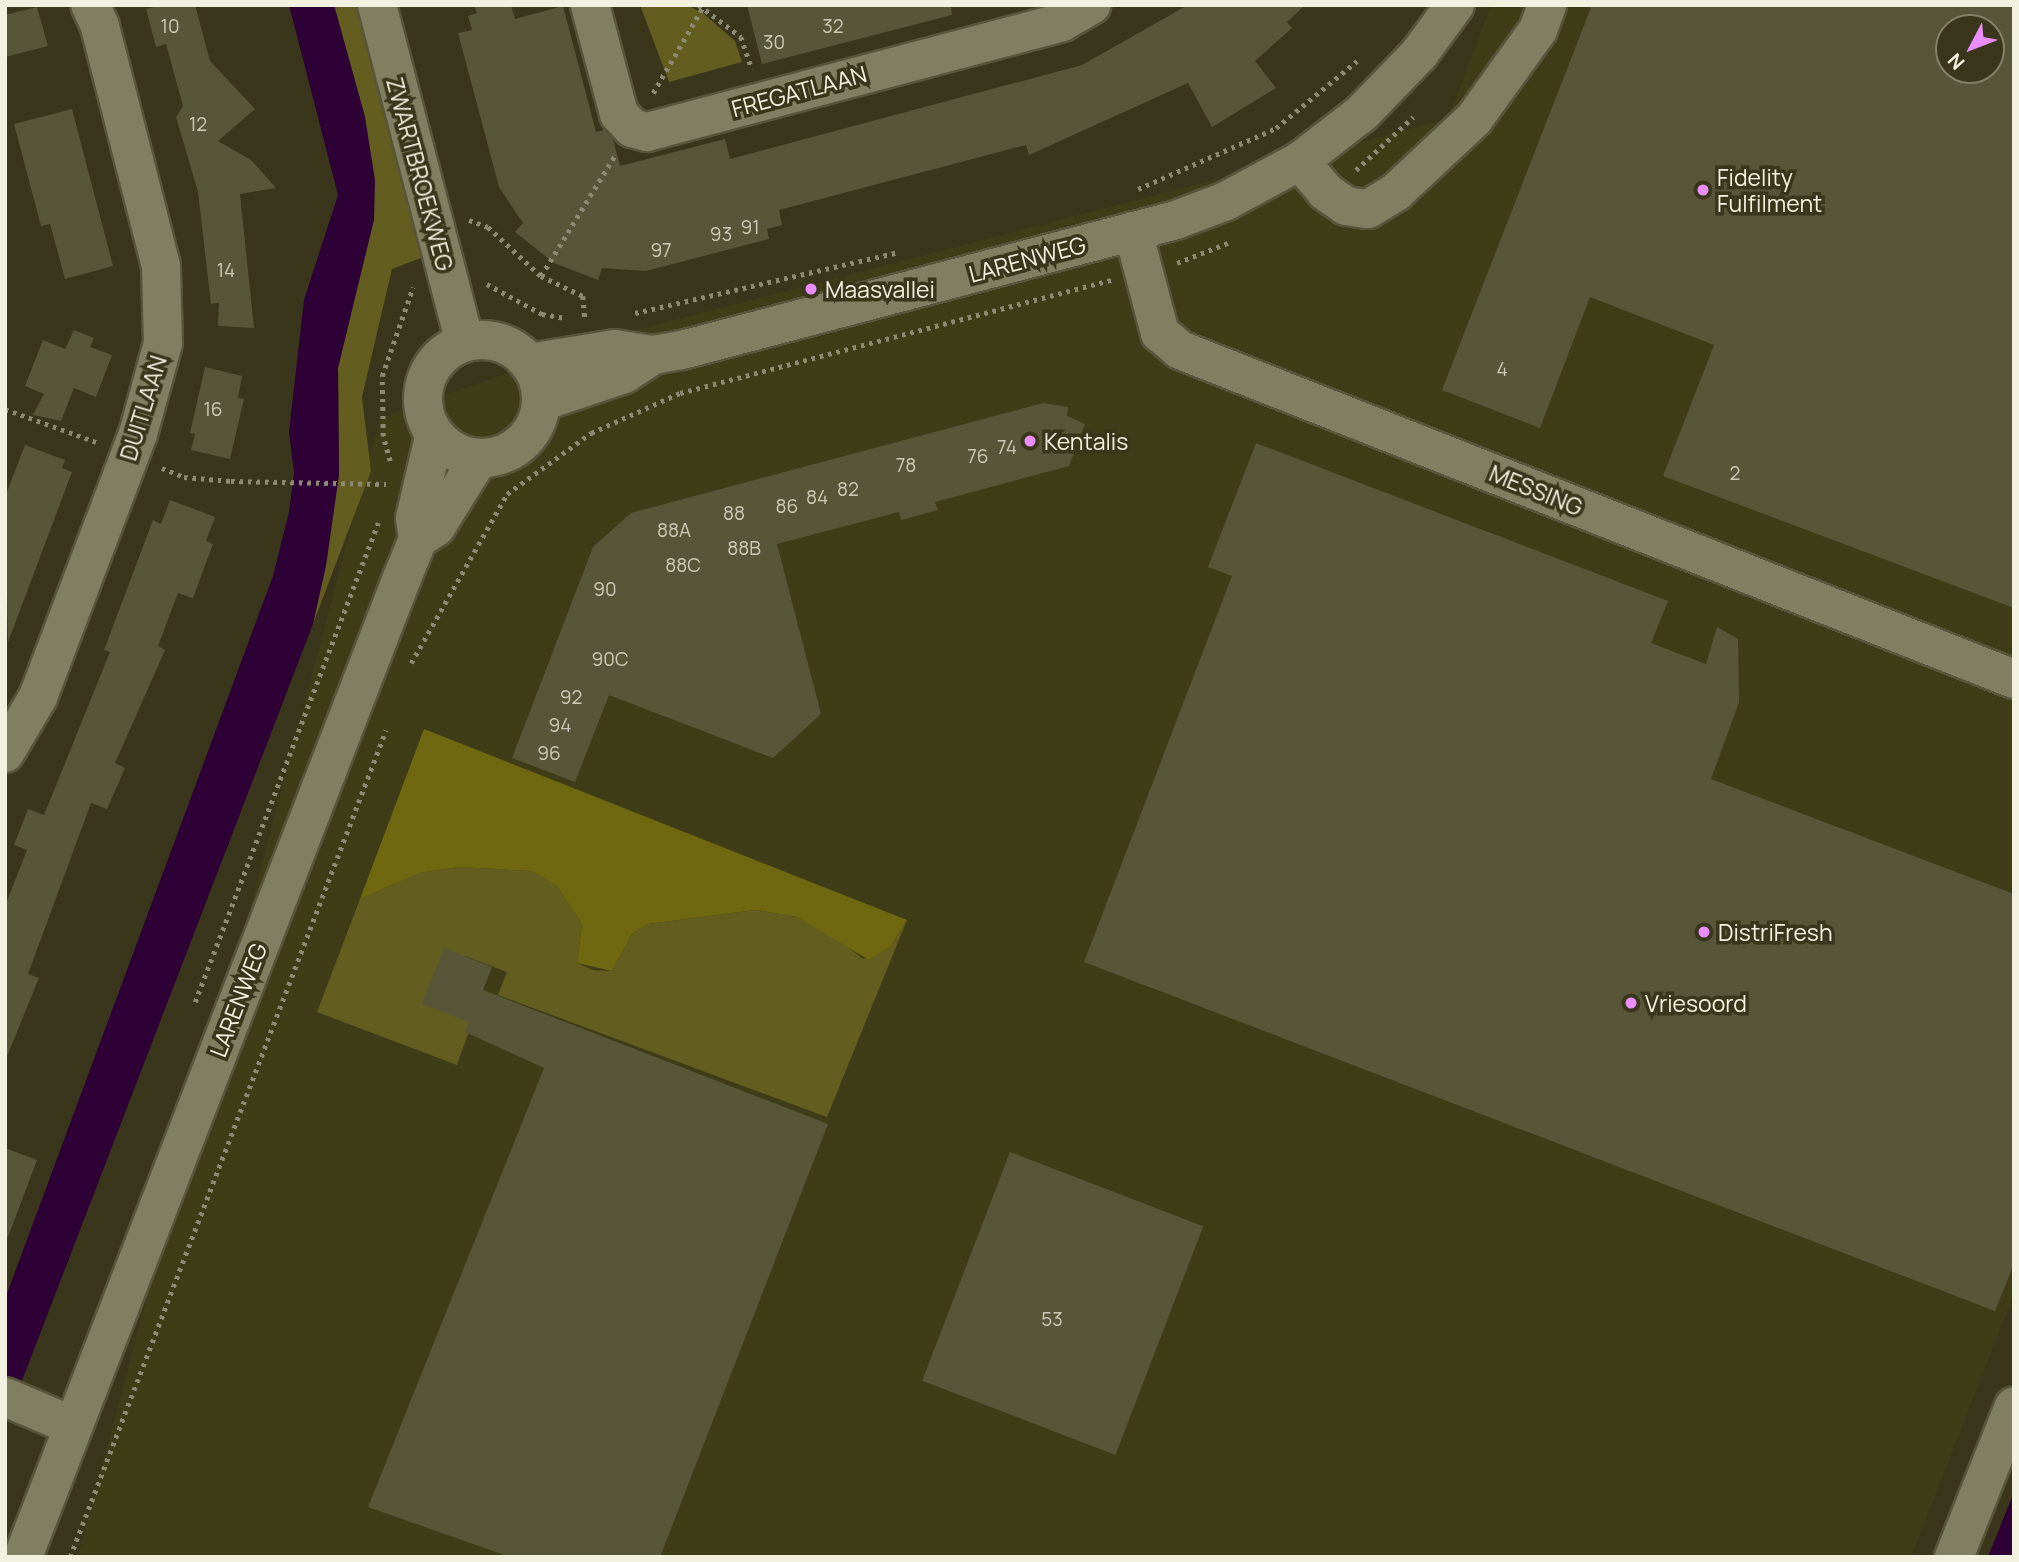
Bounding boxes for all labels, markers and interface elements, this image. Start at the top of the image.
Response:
north arrow [1935,14,2005,84]
house number: 10 [161,16,179,38]
house number: 32 [822,16,844,38]
house number: 30 [763,32,785,54]
text: N [1942,48,1970,75]
street label: FREGATLAAN [728,60,870,122]
street label: ZWARTBROEKWEG [381,74,459,274]
house number: 12 [189,114,207,136]
place label: Fidelity Fulfilment [1717,163,1822,217]
marker: Fidelity Fulfilment [1695,182,1711,198]
house number: 91 [740,217,760,239]
house number: 93 [710,224,732,246]
street label: LARENWEG [966,230,1088,288]
house number: 97 [650,240,672,262]
house number: 14 [217,260,235,282]
place label: Maasvallei [825,275,935,303]
marker: Maasvallei [803,281,819,297]
street label: DUITLAAN [114,352,172,464]
house number: 4 [1496,359,1508,381]
house number: 16 [203,399,223,421]
place label: Kentalis [1044,427,1128,455]
marker: Kentalis [1022,433,1038,449]
house number: 74 [997,437,1017,459]
house number: 76 [967,446,989,468]
house number: 78 [896,455,916,477]
street label: MESSING [1485,459,1587,521]
house number: 2 [1730,463,1740,485]
house number: 82 [837,479,859,501]
house number: 84 [806,487,828,509]
house number: 86 [776,496,798,518]
house number: 88 [723,503,745,525]
house number: 88A [657,520,691,542]
house number: 88B [727,538,761,560]
house number: 88C [665,555,701,577]
house number: 90 [593,579,617,601]
house number: 90C [592,649,628,671]
house number: 92 [560,687,582,709]
house number: 94 [549,715,571,737]
house number: 96 [537,743,561,765]
place label: DistriFresh [1718,918,1833,946]
marker: DistriFresh [1696,924,1712,940]
street label: LARENWEG [204,939,272,1061]
place label: Vriesoord [1645,989,1747,1017]
marker: Vriesoord [1623,995,1639,1011]
house number: 53 [1041,1309,1063,1331]

